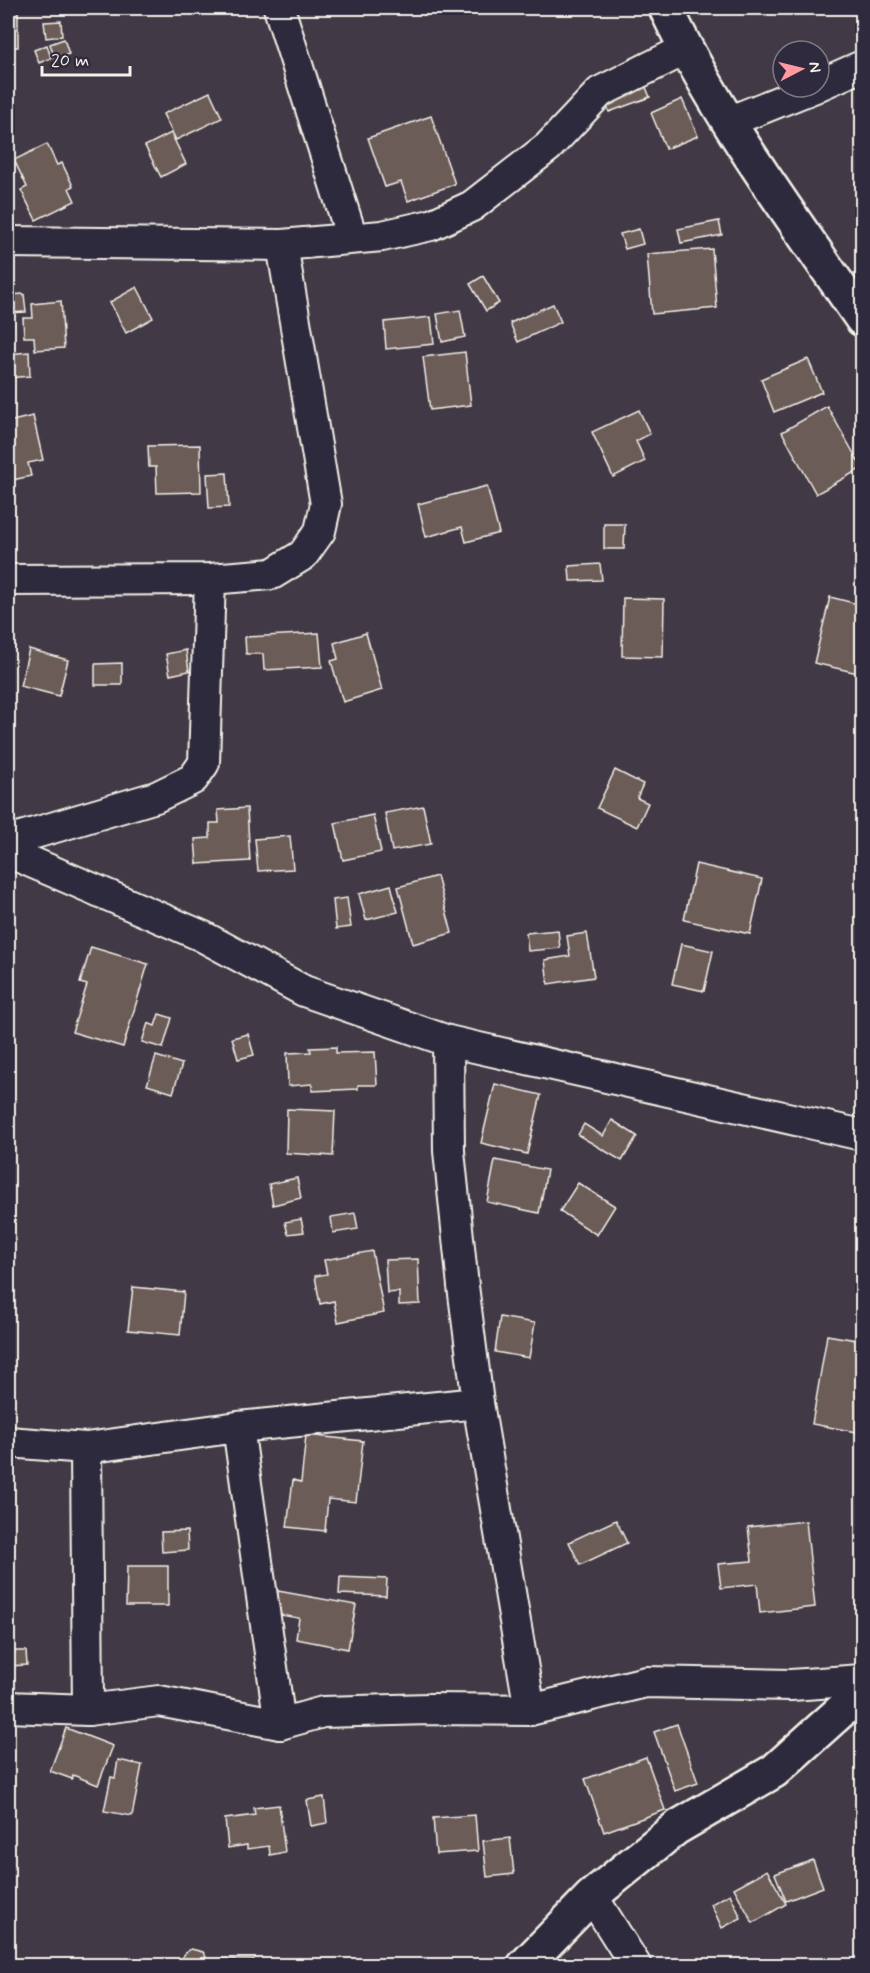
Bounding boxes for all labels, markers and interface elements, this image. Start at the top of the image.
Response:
scale bar [42,39,130,77]
north arrow [771,39,831,99]
text: 20 m [51,49,89,73]
text: N [803,61,825,74]

